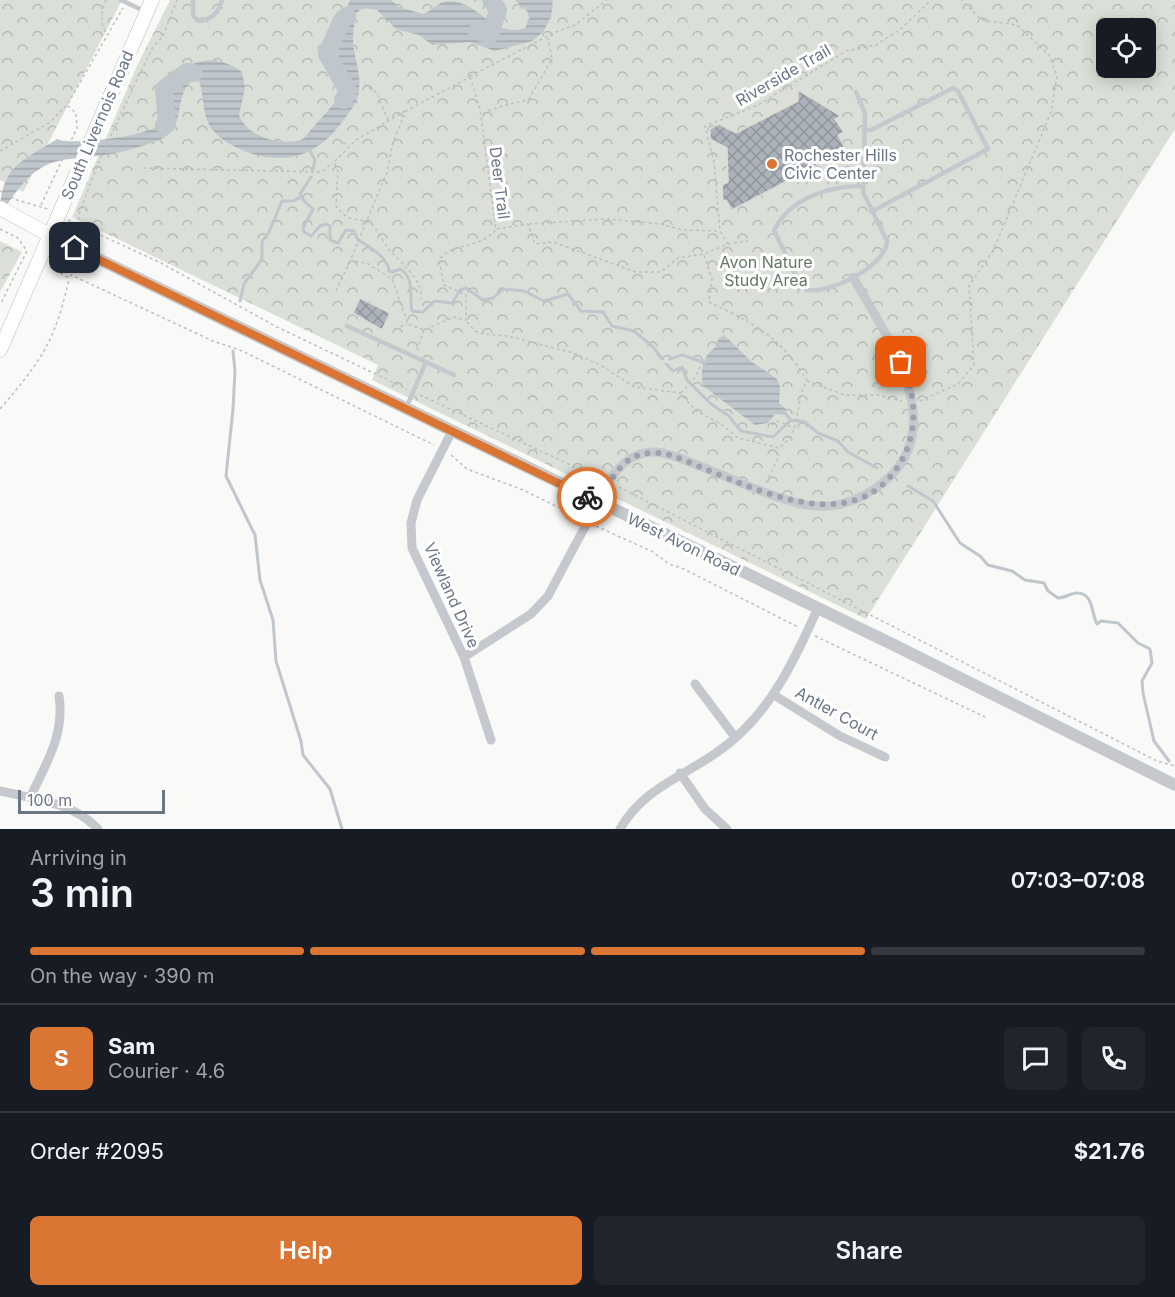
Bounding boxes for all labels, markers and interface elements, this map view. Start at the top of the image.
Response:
map controls [1096,18,1156,78]
button: locate [1096,18,1156,78]
street label: Riverside Trail [732,40,834,110]
street label: South Livernois Road [56,47,138,203]
place label: Rochester Hills Civic Center [784,145,897,183]
street label: Deer Trail [486,146,514,220]
marker: Rochester Hills Civic Center [765,157,779,171]
pin [49,222,100,273]
icon: home [58,231,91,264]
park label: Avon Nature Study Area [720,252,813,290]
pin [875,336,926,387]
icon: bag [884,345,917,378]
courier [557,467,617,527]
icon: bike [571,481,604,514]
street label: West Avon Road [624,508,744,580]
street label: Viewland Drive [420,539,484,651]
street label: Antler Court [792,682,882,744]
scale bar [18,787,165,814]
text: 100 m [27,790,72,810]
text: Arriving in [30,846,127,870]
text: 07:03–07:08 [1011,867,1145,893]
text: 3 min [30,869,134,916]
text: On the way · 390 m [30,964,214,988]
button: chat [1004,1027,1067,1090]
button: phone [1082,1027,1145,1090]
text: Sam [108,1033,155,1059]
text: S [54,1045,69,1071]
text: Courier · 4.6 [108,1059,225,1083]
text: Order #2095 [30,1138,164,1164]
text: $21.76 [1074,1138,1145,1164]
button: Help [30,1216,582,1285]
button: Share [594,1216,1145,1285]

